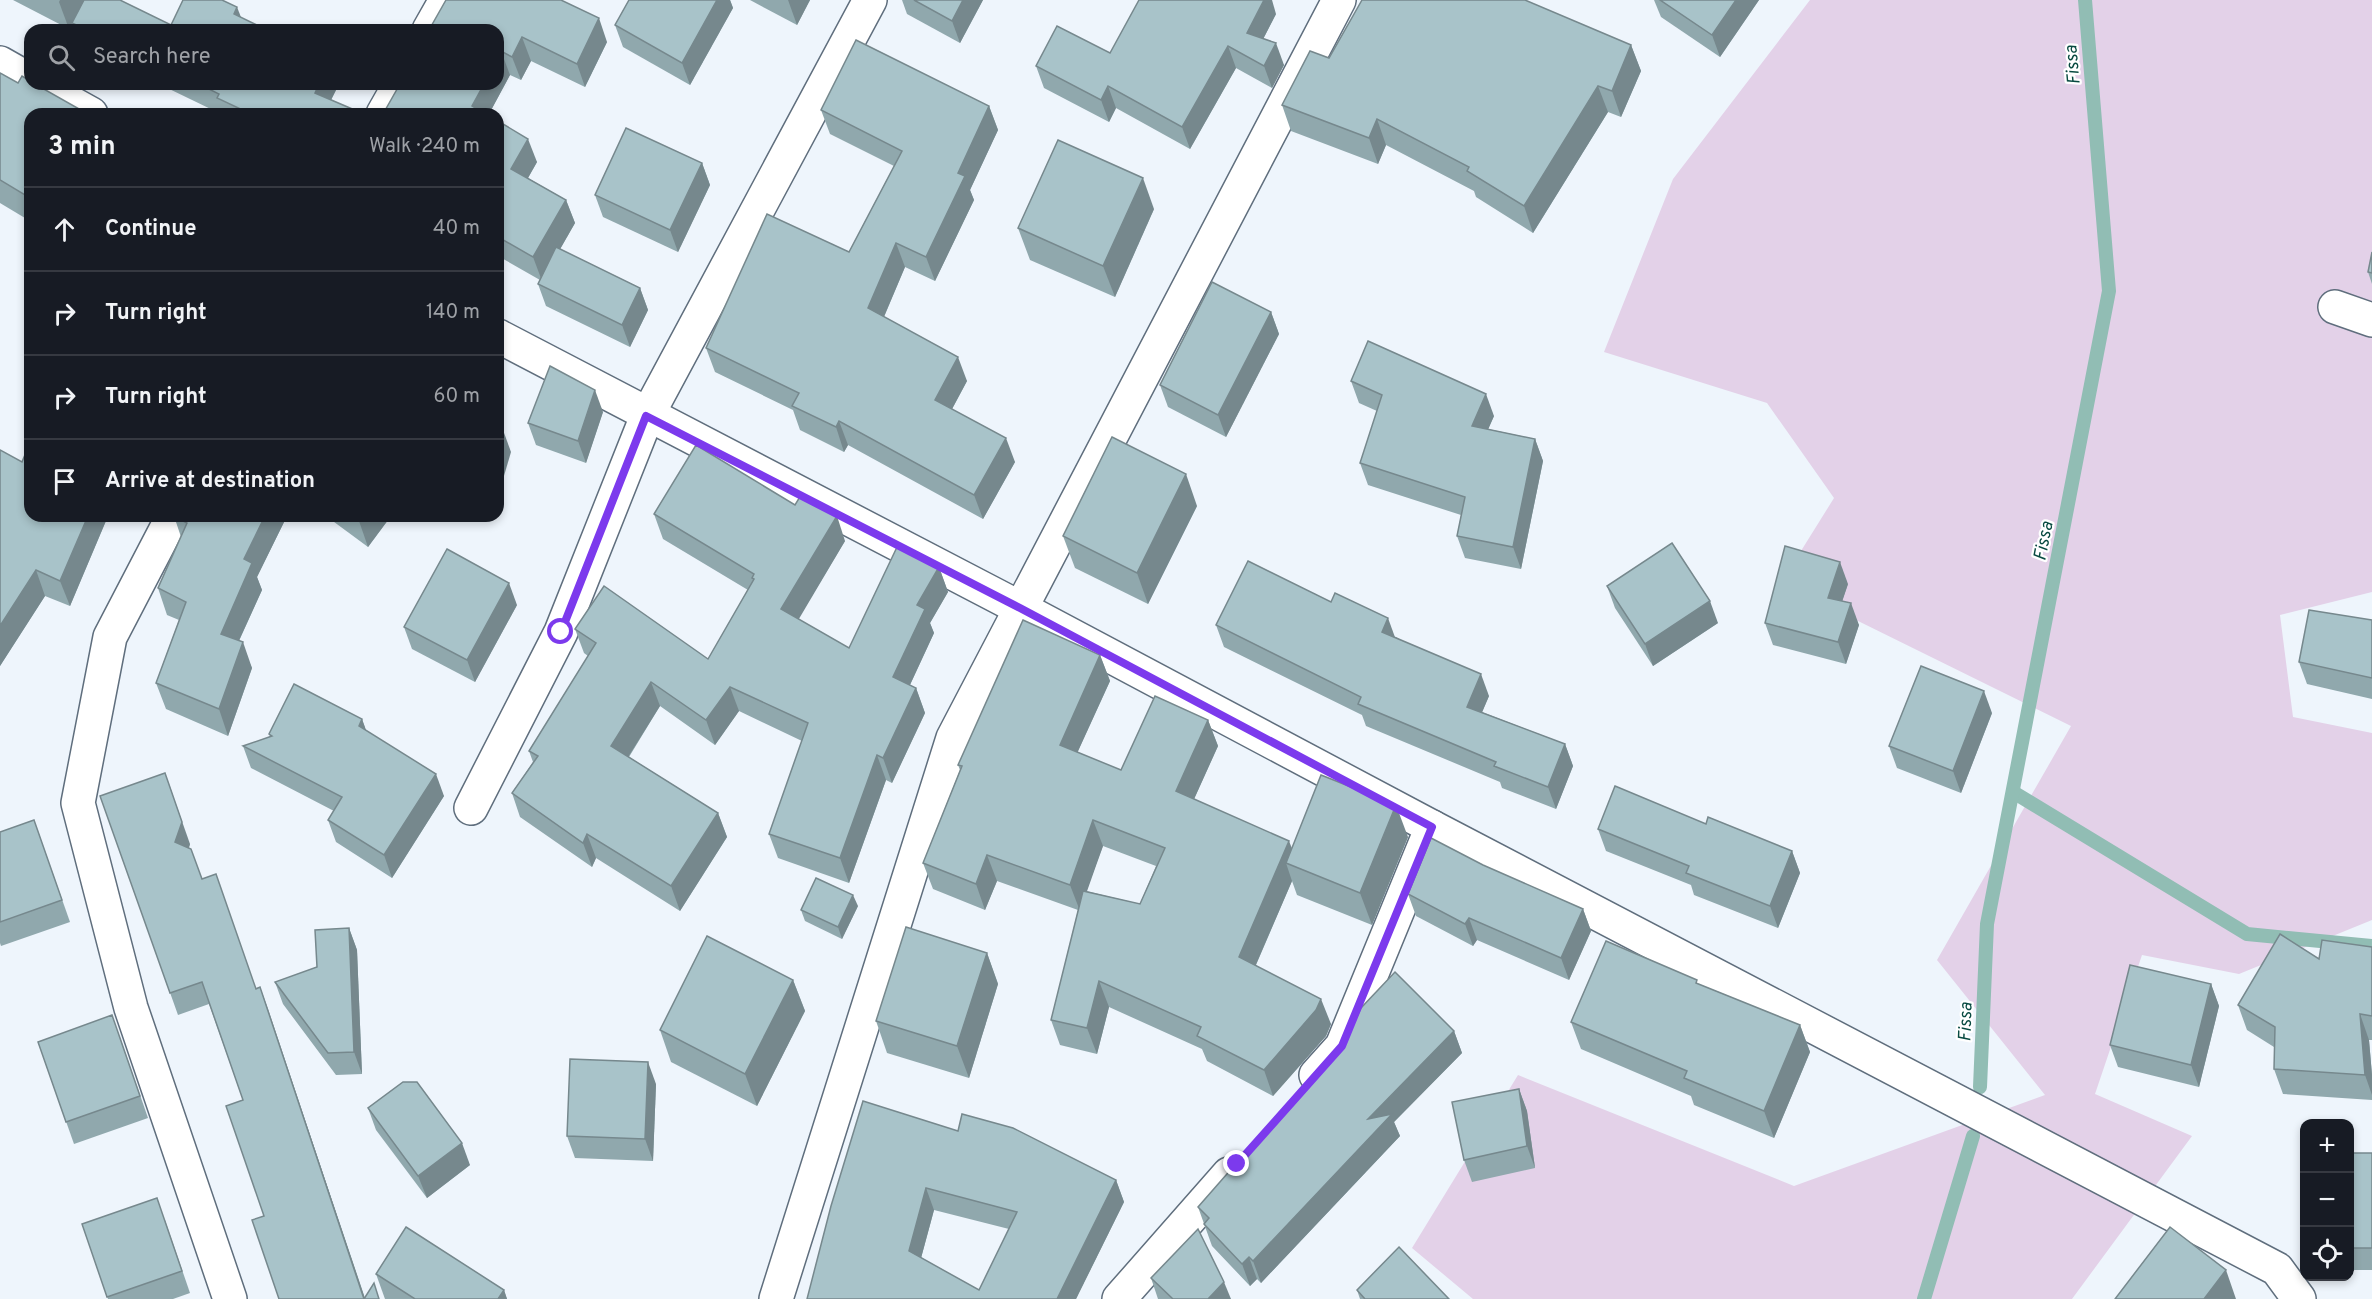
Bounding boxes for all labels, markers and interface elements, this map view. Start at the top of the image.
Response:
search box [24,24,504,90]
icon: search [45,41,78,74]
water label: Fissa [2060,43,2087,86]
text: Search here [93,44,211,71]
text: 3 min [48,131,116,164]
text: Walk · 240 m [369,134,480,160]
icon: ahead [48,213,81,246]
text: Continue [105,216,196,243]
text: 40 m [433,216,480,242]
icon: right [48,297,81,330]
text: Turn right [105,300,207,327]
text: 140 m [426,300,480,326]
icon: right [48,381,81,414]
text: Turn right [105,384,207,411]
text: 60 m [434,384,480,410]
icon: arrive [48,465,81,498]
text: Arrive at destination [105,468,315,495]
water label: Fissa [2029,519,2060,563]
route start [547,618,573,644]
water label: Fissa [1954,1001,1979,1042]
map controls [2300,1119,2354,1281]
button: + [2300,1119,2354,1173]
route end [1223,1150,1249,1176]
button: − [2300,1173,2354,1227]
button: locate [2300,1227,2354,1281]

